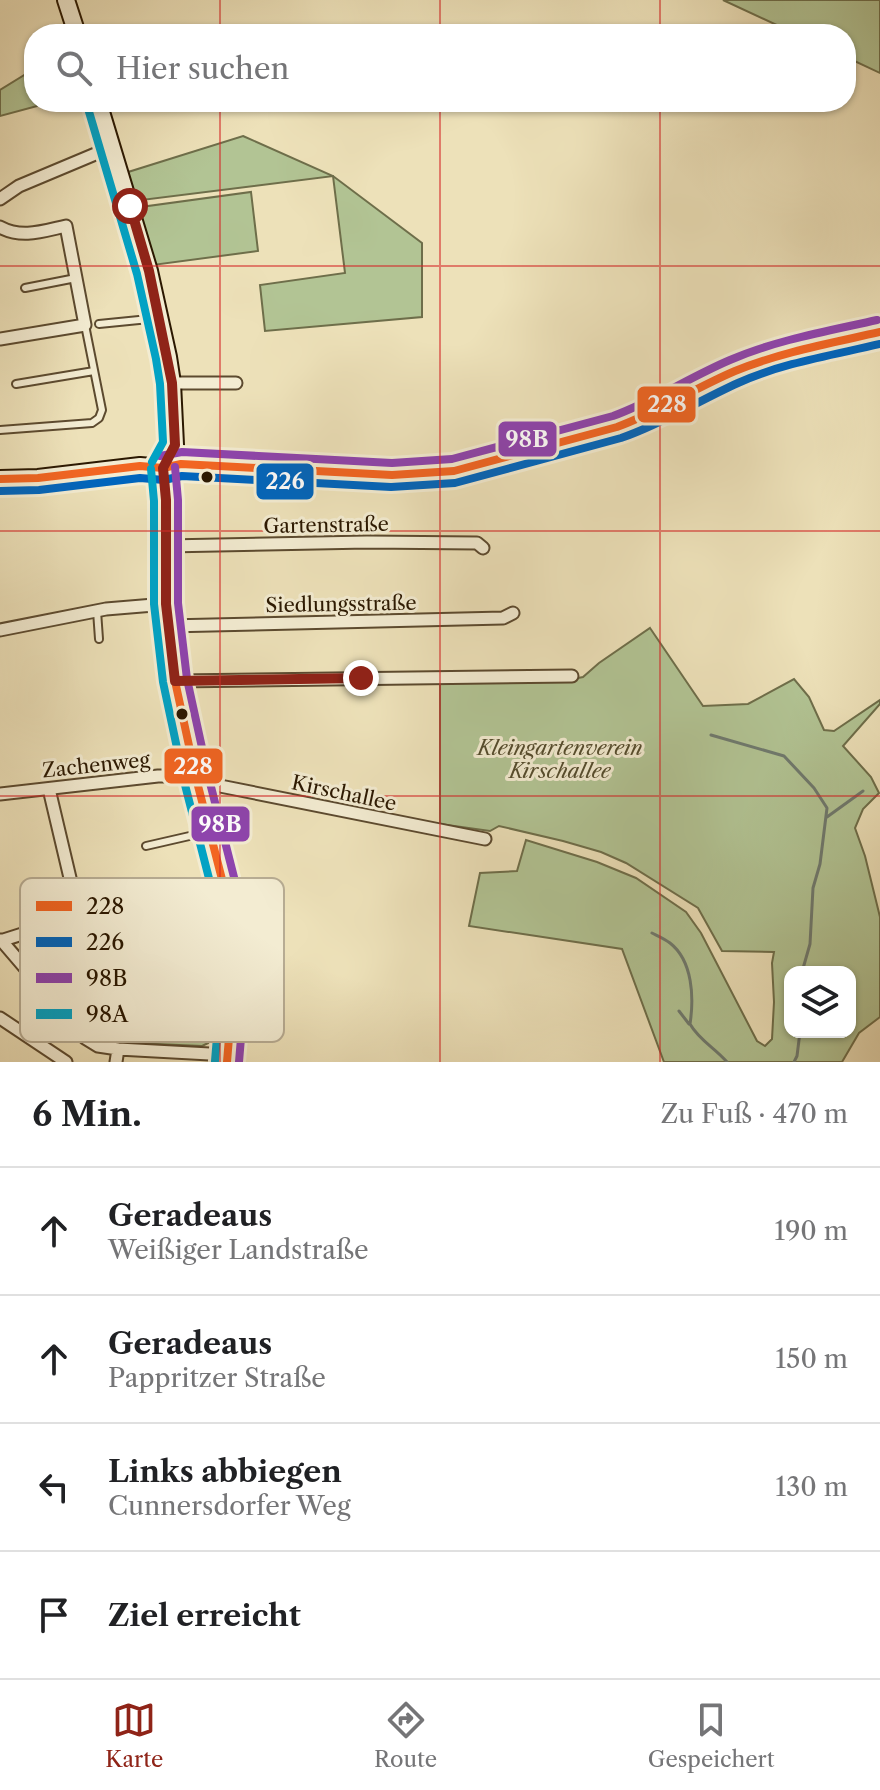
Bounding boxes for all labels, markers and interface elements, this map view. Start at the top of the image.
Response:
search box [24,24,856,112]
icon: search [52,46,96,90]
text: Hier suchen [116,50,289,87]
route start [112,188,148,224]
line badge: 228 [636,385,697,424]
text: 228 [647,391,687,418]
line badge: 98B [497,420,558,458]
text: 98B [505,426,549,453]
line badge: 226 [255,462,315,501]
text: 226 [265,468,305,495]
unlabelled marker [199,469,215,485]
street label: Gartenstraße [263,512,389,538]
street label: Siedlungsstraße [265,591,417,617]
route end [343,660,379,696]
unlabelled marker [174,706,190,722]
park label: Kleingartenverein Kirschallee [475,736,643,783]
street label: Zachenweg [41,747,151,783]
line badge: 228 [163,747,224,785]
text: 228 [173,753,213,780]
street label: Kirschallee [289,770,399,816]
line badge: 98B [190,805,251,843]
text: 98B [198,811,242,838]
legend [20,878,284,1042]
text: 228 [86,893,124,920]
text: 226 [86,929,124,956]
text: 98B [86,965,127,992]
map controls [784,966,856,1038]
button: layers [784,966,856,1038]
text: 98A [86,1001,129,1028]
text: 6 Min. [32,1093,142,1135]
text: Zu Fuß · 470 m [661,1098,848,1130]
text: Geradeaus [108,1197,272,1234]
icon: ahead [32,1209,76,1253]
text: 190 m [774,1215,848,1247]
text: Weißiger Landstraße [108,1234,369,1266]
text: Geradeaus [108,1325,272,1362]
icon: ahead [32,1337,76,1381]
text: 150 m [775,1343,848,1375]
text: Pappritzer Straße [108,1362,326,1394]
text: Links abbiegen [108,1453,342,1490]
icon: left [32,1465,76,1509]
text: 130 m [775,1471,848,1503]
text: Cunnersdorfer Weg [108,1490,351,1522]
icon: arrive [32,1593,76,1637]
text: Ziel erreicht [108,1597,301,1634]
tab: Karte [105,1698,163,1773]
tab: Route [374,1698,437,1773]
tab: Gespeichert [648,1698,775,1773]

